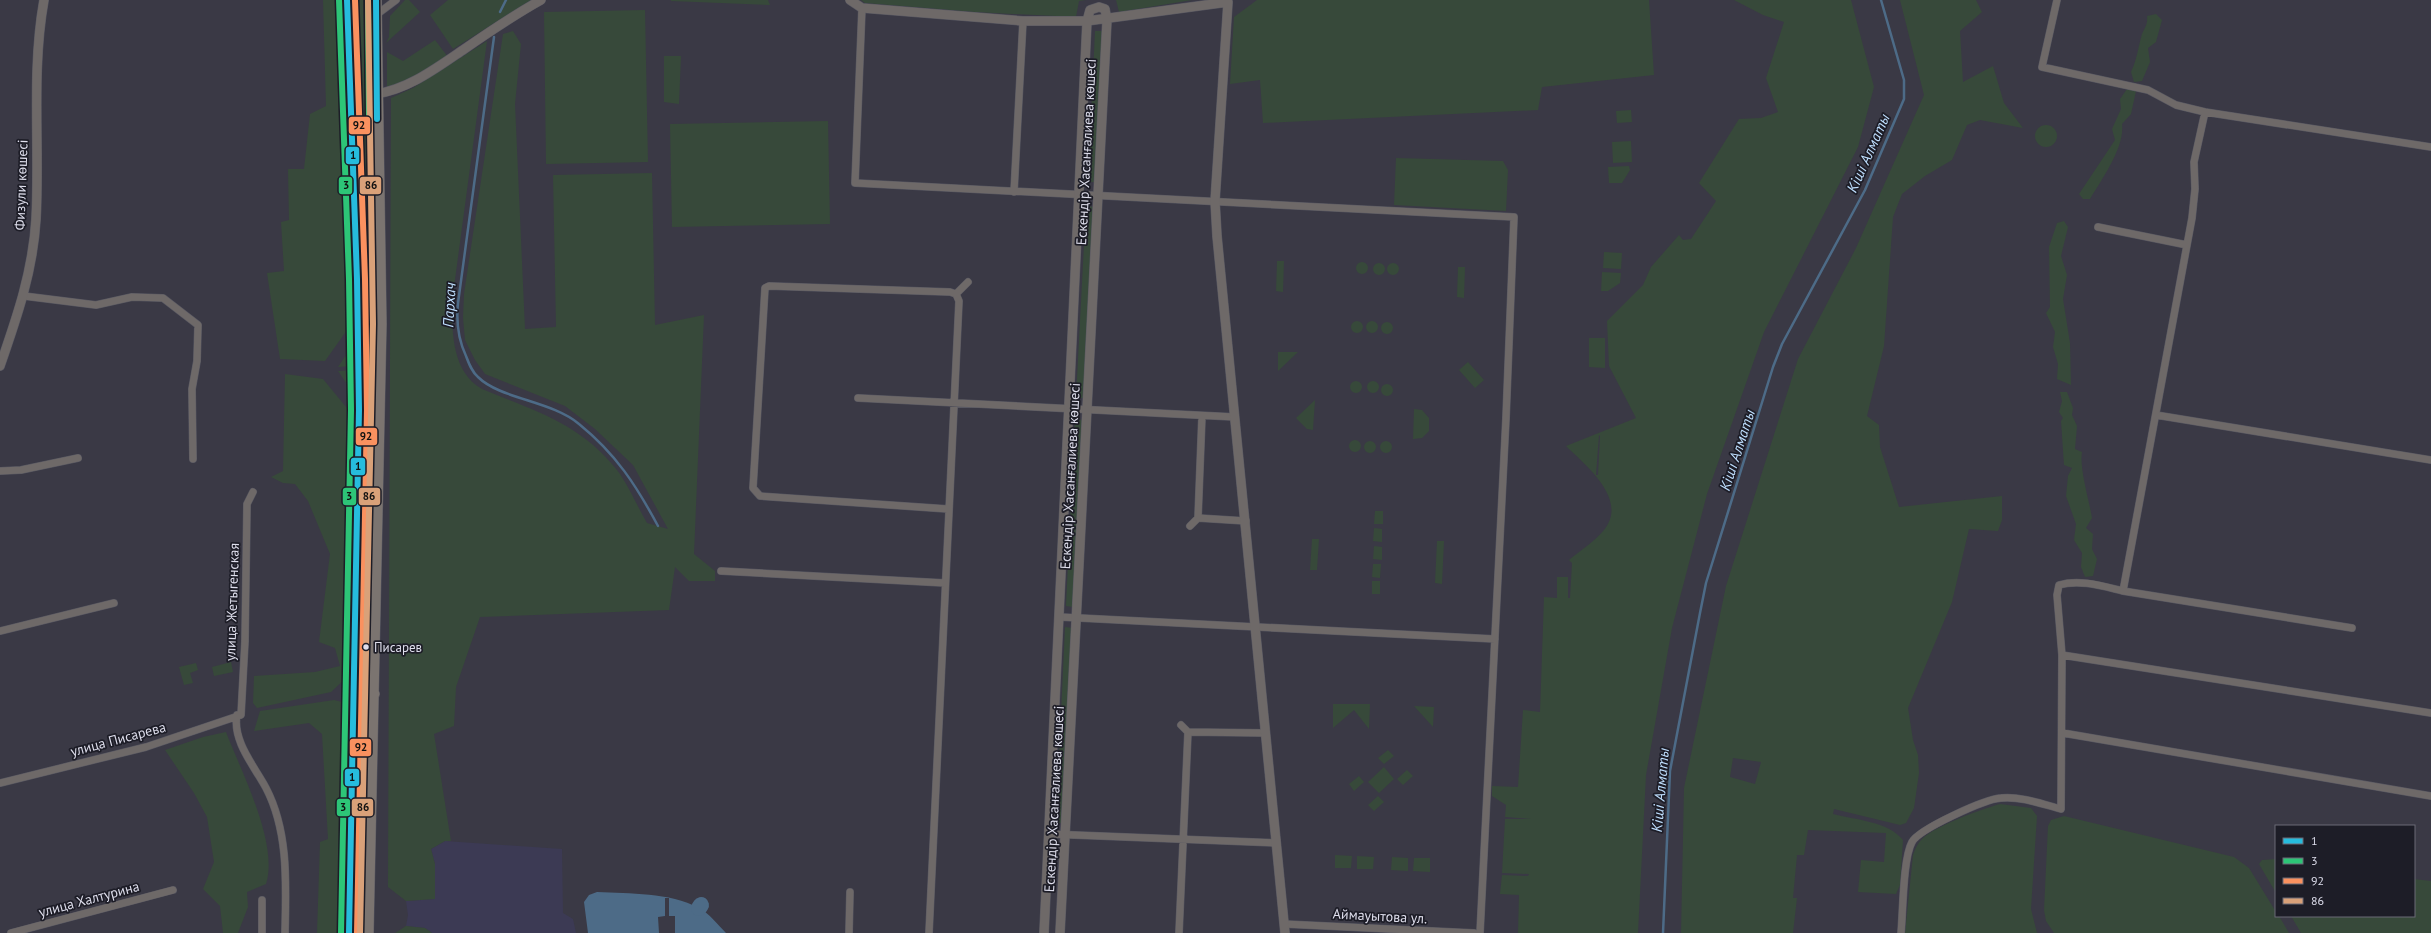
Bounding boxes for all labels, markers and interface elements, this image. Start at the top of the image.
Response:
street label: Ескендір Хасанғалиева көшесі [1072,58,1100,246]
water label: Кіші Алматы [1842,110,1894,195]
line badge: 92 [348,116,371,135]
text: 92 [353,118,365,132]
street label: Физули көшесі [10,139,32,231]
line badge: 1 [345,146,360,165]
text: 1 [350,148,356,162]
line badge: 3 [338,176,353,195]
line badge: 86 [359,176,382,195]
text: 3 [343,178,349,192]
text: 86 [365,178,377,192]
water label: Пархач [438,282,460,328]
street label: Ескендір Хасанғалиева көшесі [1056,382,1084,570]
water label: Кіші Алматы [1715,407,1759,493]
line badge: 92 [355,427,378,446]
text: 92 [360,429,372,443]
line badge: 1 [350,457,366,476]
text: 1 [355,459,361,473]
line badge: 3 [342,487,357,506]
line badge: 86 [358,487,381,506]
text: 3 [346,489,352,503]
text: 86 [363,489,375,503]
street label: улица Жетыгенская [221,543,243,661]
place label: Писарев [374,639,422,656]
marker: Писарев [361,642,371,652]
street label: Ескендір Хасанғалиева көшесі [1040,705,1068,893]
street label: улица Писарева [68,718,168,760]
line badge: 92 [349,738,372,757]
text: 92 [355,740,367,754]
water label: Кіші Алматы [1647,747,1673,833]
line badge: 1 [344,768,360,787]
text: 1 [349,770,355,784]
line badge: 3 [336,798,351,817]
line badge: 86 [351,798,374,817]
text: 3 [340,800,346,814]
text: 86 [357,800,369,814]
legend [2275,825,2415,917]
text: 1 [2311,833,2318,848]
text: 3 [2311,853,2318,868]
text: 92 [2311,873,2324,888]
street label: улица Халтурина [37,877,141,921]
text: 86 [2311,893,2324,908]
street label: Аймауытова ул. [1332,905,1428,927]

